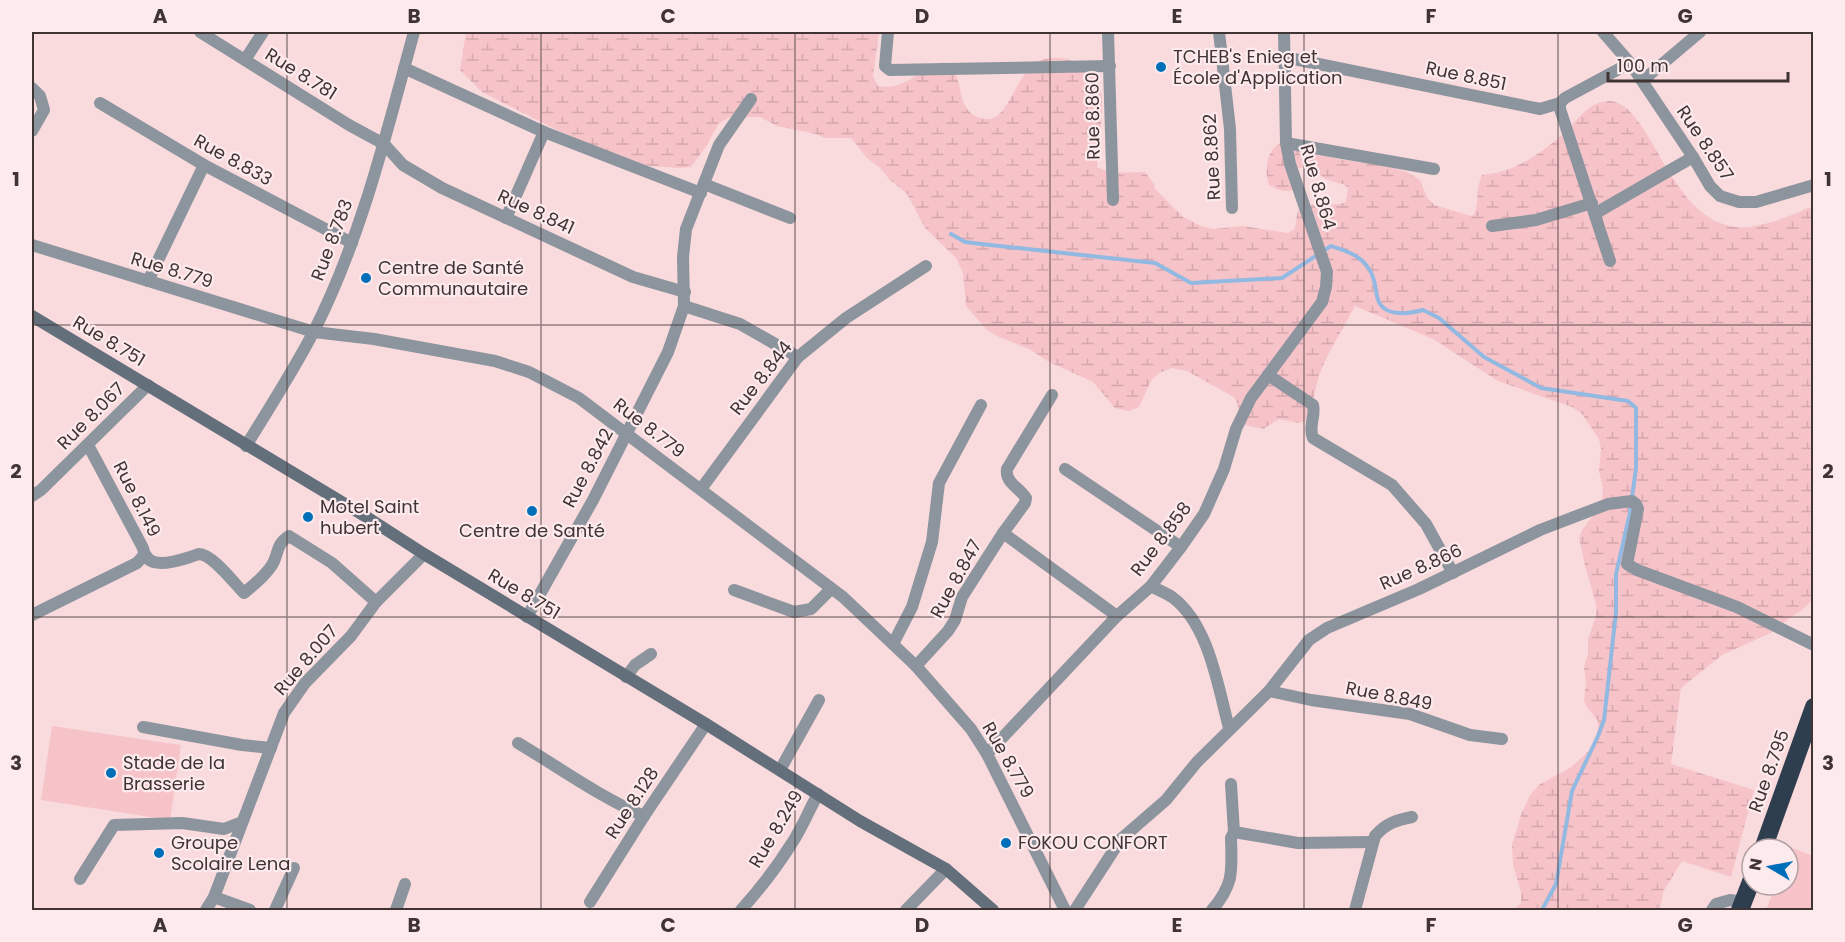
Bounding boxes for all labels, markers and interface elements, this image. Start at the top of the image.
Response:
text: A [153,2,168,30]
text: B [407,2,421,30]
text: C [660,2,676,30]
text: D [915,2,929,30]
text: E [1172,2,1182,30]
text: F [1426,2,1437,30]
text: G [1677,2,1693,30]
street label: Rue 8.781 [261,42,342,106]
place label: TCHEB's Enieg et École d'Application [1173,44,1343,90]
scale bar [1608,45,1788,83]
text: 100 m [1617,53,1669,78]
street label: Rue 8.851 [1423,55,1509,96]
marker: TCHEB's Enieg et École d'Application [1154,60,1168,74]
street label: Rue 8.860 [1079,72,1106,160]
street label: Rue 8.857 [1671,100,1740,186]
street label: Rue 8.862 [1197,113,1226,201]
street label: Rue 8.833 [190,128,277,191]
street label: Rue 8.864 [1294,141,1343,232]
text: 1 [12,165,20,193]
text: 1 [1824,165,1832,193]
street label: Rue 8.841 [494,183,579,240]
street label: Rue 8.783 [305,195,358,284]
street label: Rue 8.779 [128,245,216,294]
place label: Centre de Santé Communautaire [378,255,528,301]
marker: Centre de Santé Communautaire [359,271,373,285]
street label: Rue 8.751 [68,309,150,372]
street label: Rue 8.844 [724,335,797,420]
street label: Rue 8.067 [51,376,130,455]
street label: Rue 8.779 [608,392,690,463]
street label: Rue 8.842 [556,424,619,512]
text: 2 [10,457,22,485]
street label: Rue 8.149 [108,457,167,541]
text: 2 [1822,457,1834,485]
place label: Motel Saint hubert [320,494,419,540]
street label: Rue 8.858 [1124,496,1197,581]
marker: Centre de Santé [525,504,539,518]
marker: Motel Saint hubert [301,510,315,524]
place label: Centre de Santé [459,518,605,543]
street label: Rue 8.847 [924,535,987,622]
street label: Rue 8.866 [1376,537,1466,596]
street label: Rue 8.751 [483,562,565,625]
street label: Rue 8.007 [268,619,343,700]
street label: Rue 8.849 [1344,675,1434,716]
street label: Rue 8.779 [976,717,1040,803]
street label: Rue 8.795 [1742,726,1795,816]
text: 3 [10,749,22,777]
text: 3 [1822,749,1834,777]
place label: Stade de la Brasserie [123,750,225,796]
street label: Rue 8.128 [599,762,664,844]
marker: Stade de la Brasserie [104,766,118,780]
street label: Rue 8.249 [743,785,809,872]
place label: Groupe Scolaire Lena [171,830,290,876]
place label: FOKOU CONFORT [1018,830,1168,855]
marker: FOKOU CONFORT [999,836,1013,850]
north arrow [1740,837,1800,897]
marker: Groupe Scolaire Lena [152,846,166,860]
text: N [1743,857,1768,872]
text: A [153,911,168,939]
text: B [407,911,421,939]
text: C [660,911,676,939]
text: D [915,911,929,939]
text: E [1172,911,1182,939]
text: F [1426,911,1437,939]
text: G [1677,911,1693,939]

